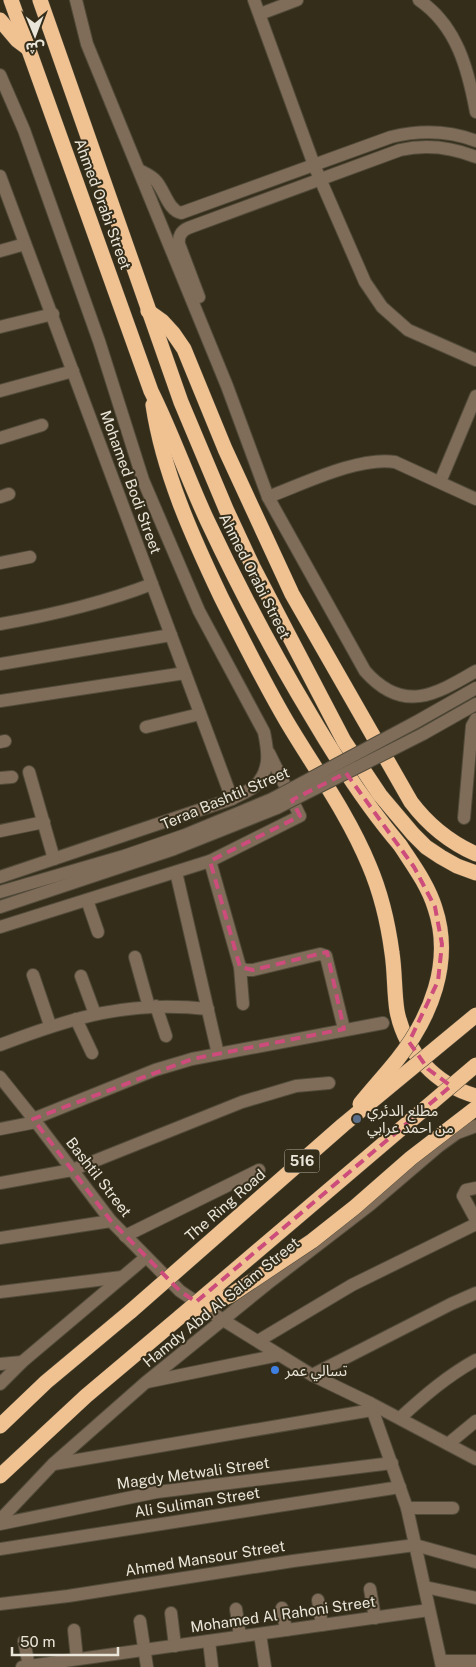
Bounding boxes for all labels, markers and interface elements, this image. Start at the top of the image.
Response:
north arrow [10,10,60,60]
text: ش [25,40,45,56]
street label: Ahmed Orabi Street [71,136,135,272]
street label: Mohamed Bodi Street [97,408,165,556]
street label: Ahmed Orabi Street [216,511,294,642]
street label: Teraa Bashtil Street [158,763,292,833]
place label: مطلع الدئري من احمد عرابي [367,1102,454,1139]
marker: مطلع الدئري من احمد عرابي [351,1113,363,1125]
street label: Bashtil Street [63,1134,135,1220]
road number: 516 [284,1150,320,1172]
street label: The Ring Road [181,1166,269,1244]
street label: Hamdy Abd Al Salam Street [140,1234,303,1370]
place label: تسالي عمر [284,1362,347,1382]
marker: تسالي عمر [269,1364,281,1376]
street label: Magdy Metwali Street [116,1454,270,1492]
street label: Ali Suliman Street [133,1484,261,1520]
street label: Ahmed Mansour Street [124,1537,286,1579]
street label: Mohamed Al Rahoni Street [189,1593,377,1635]
scale bar [12,1624,119,1656]
text: 50 m [20,1633,55,1650]

